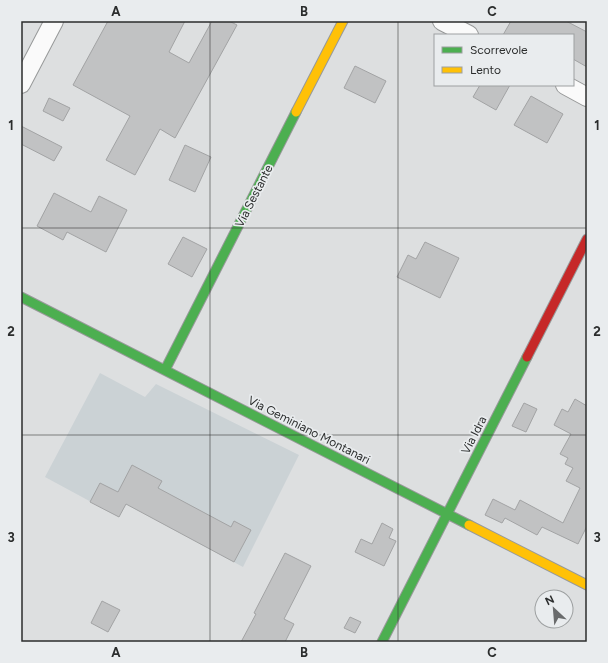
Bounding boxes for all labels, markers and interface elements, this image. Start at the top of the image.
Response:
text: A [111,4,121,19]
text: B [300,4,308,19]
text: C [487,4,497,19]
legend [434,34,574,86]
text: Scorrevole [470,43,528,57]
text: Lento [470,63,501,77]
text: 1 [8,118,14,133]
text: 1 [594,118,600,133]
street label: Via Sestante [232,162,276,230]
text: 2 [7,324,15,339]
text: 2 [593,324,601,339]
street label: Via Geminiano Montanari [246,393,372,467]
street label: Via Idra [459,414,489,456]
text: 3 [7,530,15,545]
text: 3 [593,530,601,545]
north arrow [534,589,574,629]
text: N [543,593,557,608]
text: A [111,645,121,660]
text: B [300,645,308,660]
text: C [487,645,497,660]

